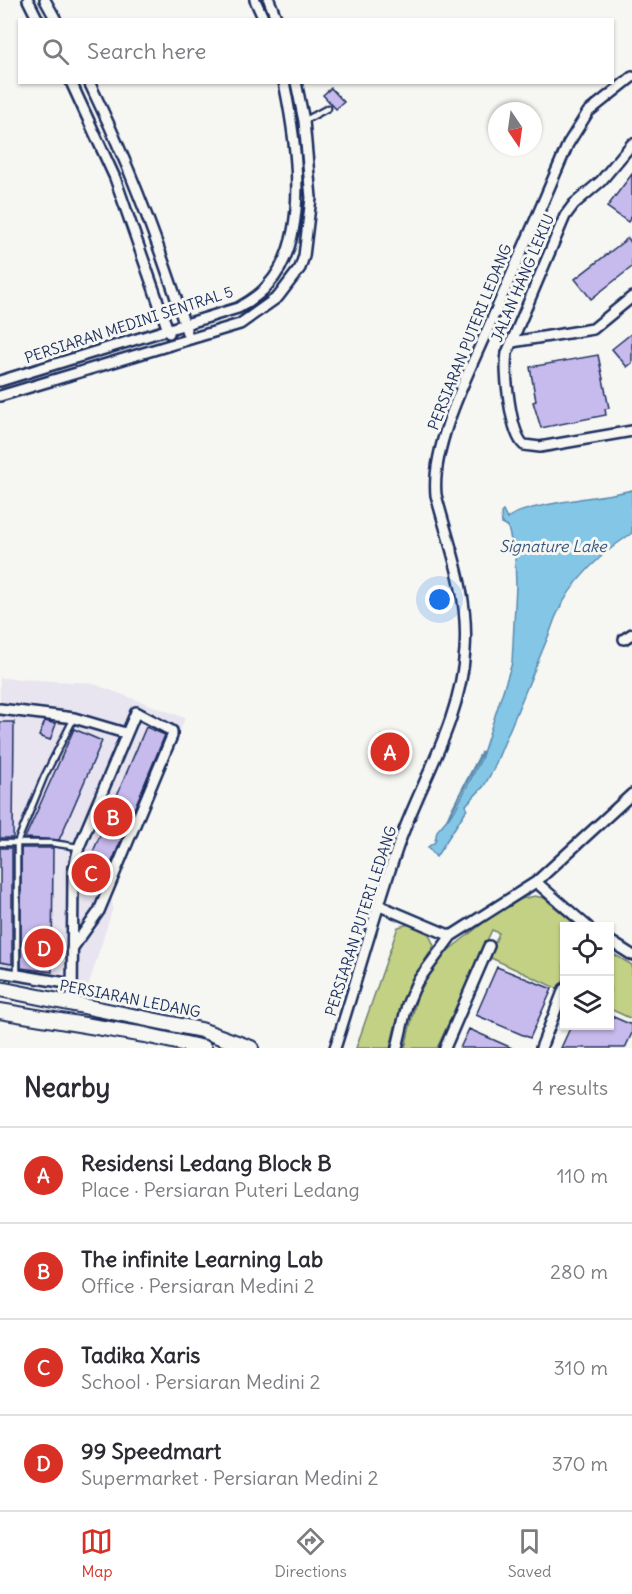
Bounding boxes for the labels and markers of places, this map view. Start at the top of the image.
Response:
pin: A [370,730,410,774]
pin: B [94,794,132,840]
pin: C [72,850,110,896]
pin: D [24,926,63,970]

